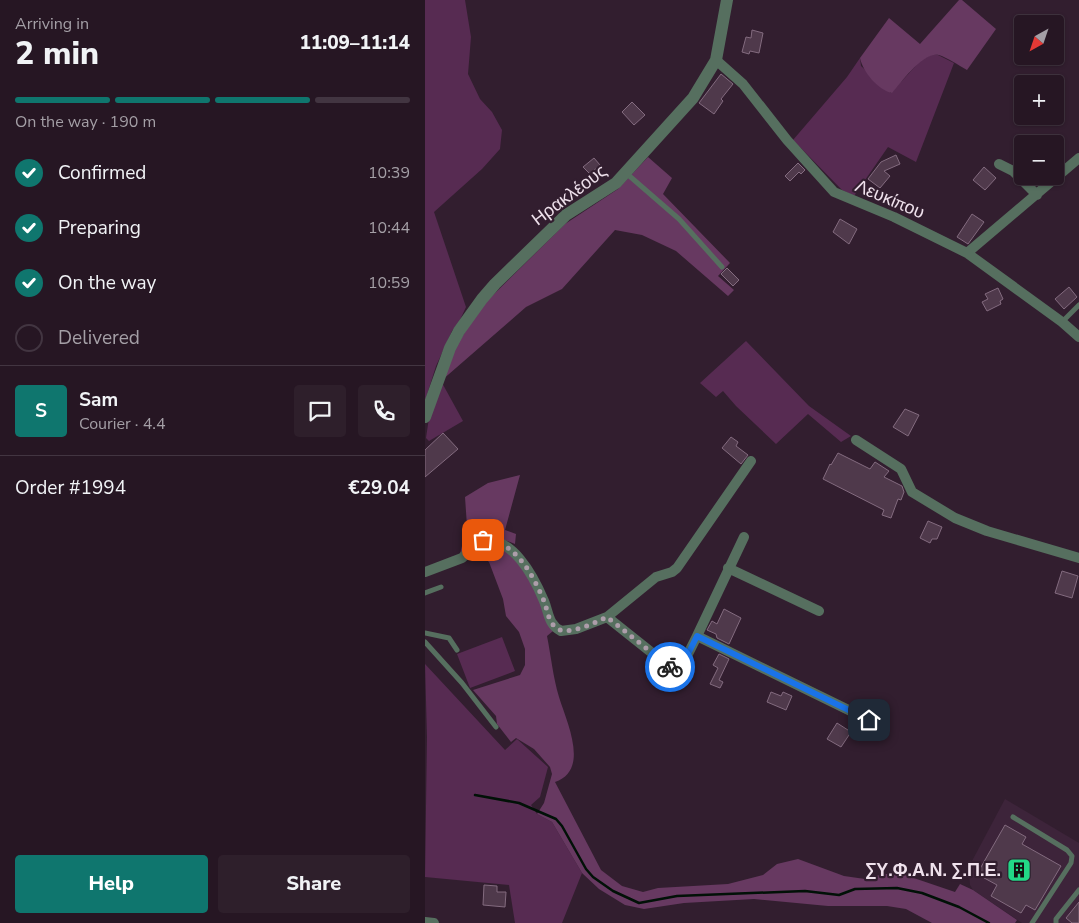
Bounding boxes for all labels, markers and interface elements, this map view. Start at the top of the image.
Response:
text: Arriving in [15,13,89,35]
north arrow [1014,15,1064,65]
map controls [1014,15,1064,185]
text: 11:09–11:14 [299,30,410,56]
text: 2 min [15,32,99,75]
button: + [1014,75,1064,125]
text: On the way · 190 m [15,111,156,133]
button: − [1014,135,1064,185]
icon: check [15,159,43,187]
street label: Ηρακλέους [527,159,612,231]
text: Confirmed [58,160,146,186]
text: 10:39 [368,162,410,184]
street label: Λευκίπου [852,174,928,224]
icon: check [15,214,43,242]
text: Preparing [58,215,141,241]
text: 10:44 [368,217,410,239]
icon: check [15,269,43,297]
text: On the way [58,270,156,296]
text: 10:59 [368,272,410,294]
text: Delivered [58,325,140,351]
button: chat [294,385,346,437]
button: phone [358,385,410,437]
text: Sam [79,387,118,413]
text: S [35,398,47,424]
text: Courier · 4.4 [79,413,165,435]
text: Order #1994 [15,475,126,501]
text: €29.04 [348,475,410,501]
pin [462,519,504,561]
icon: bag [469,526,497,554]
courier [645,642,695,692]
icon: bike [656,653,684,681]
pin [848,699,890,741]
icon: home [855,706,883,734]
button: Help [15,855,208,913]
button: Share [218,855,410,913]
building icon: ΣΥ.Φ.Α.Ν. Σ.Π.Ε. [1006,857,1032,883]
place label: ΣΥ.Φ.Α.Ν. Σ.Π.Ε. [866,858,1001,882]

